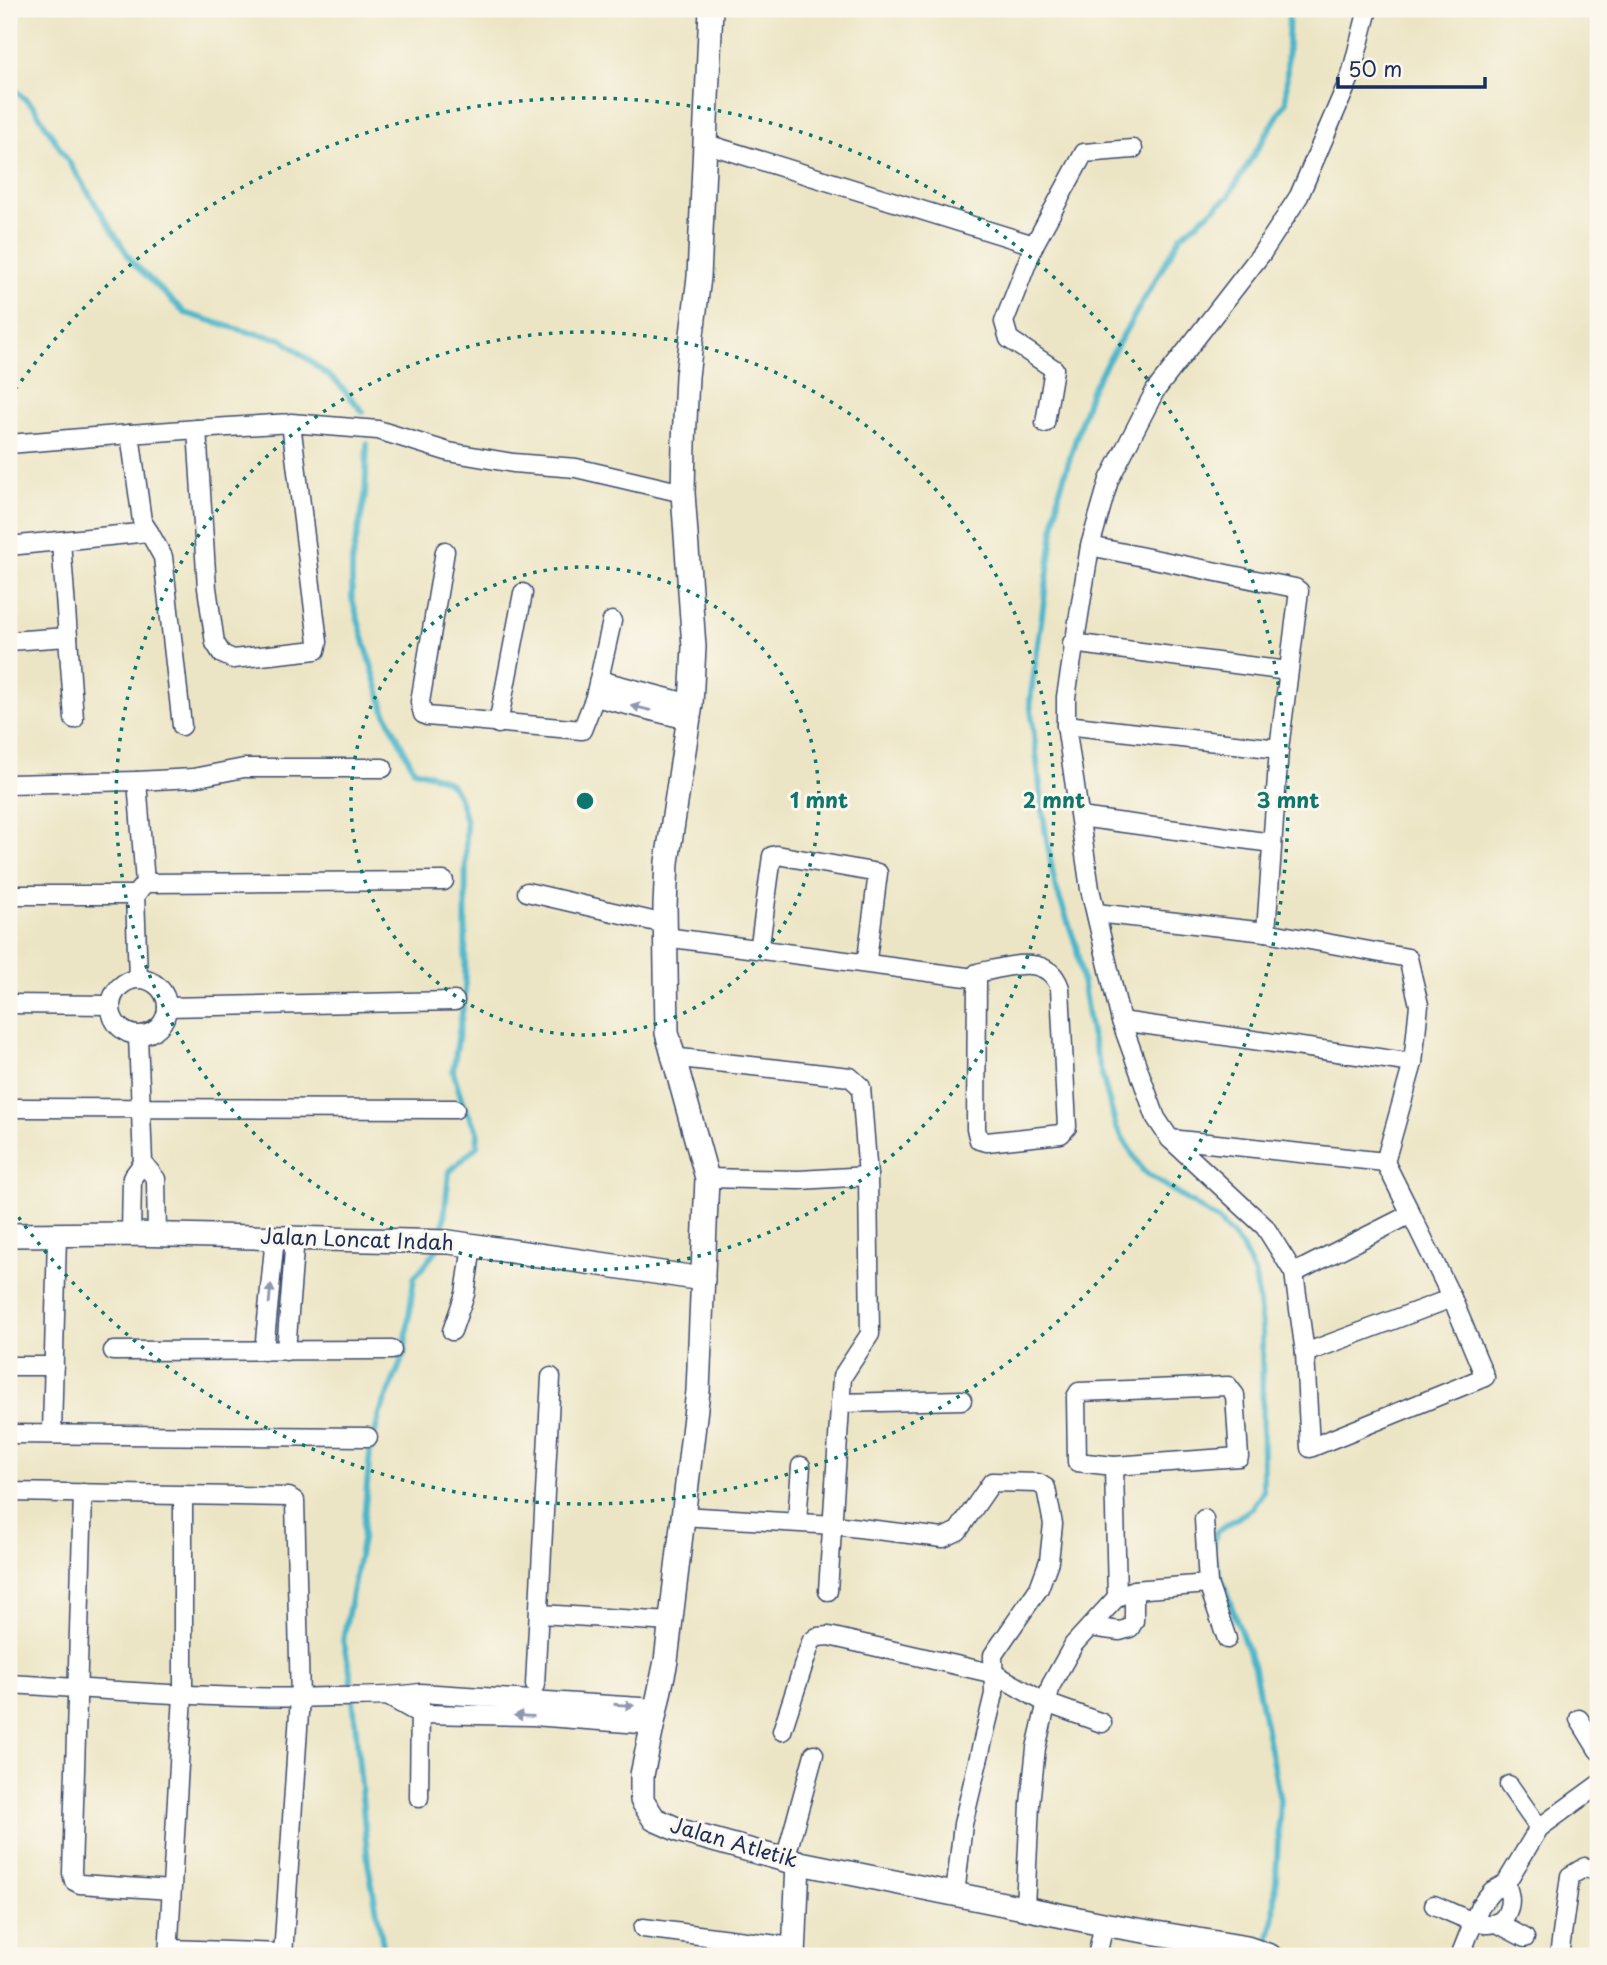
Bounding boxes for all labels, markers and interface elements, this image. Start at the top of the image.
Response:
scale bar [1338,46,1484,90]
text: 50 m [1348,52,1402,84]
one-way arrow [630,702,652,713]
text: 1 mnt [790,783,848,815]
text: 2 mnt [1023,783,1085,815]
text: 3 mnt [1256,783,1320,815]
centre of rings [573,789,597,813]
street label: Jalan Loncat Indah [260,1219,454,1257]
one-way arrow [264,1282,275,1304]
one-way arrow [614,1700,636,1711]
one-way arrow [513,1710,535,1722]
street label: Jalan Atletik [667,1808,802,1875]

